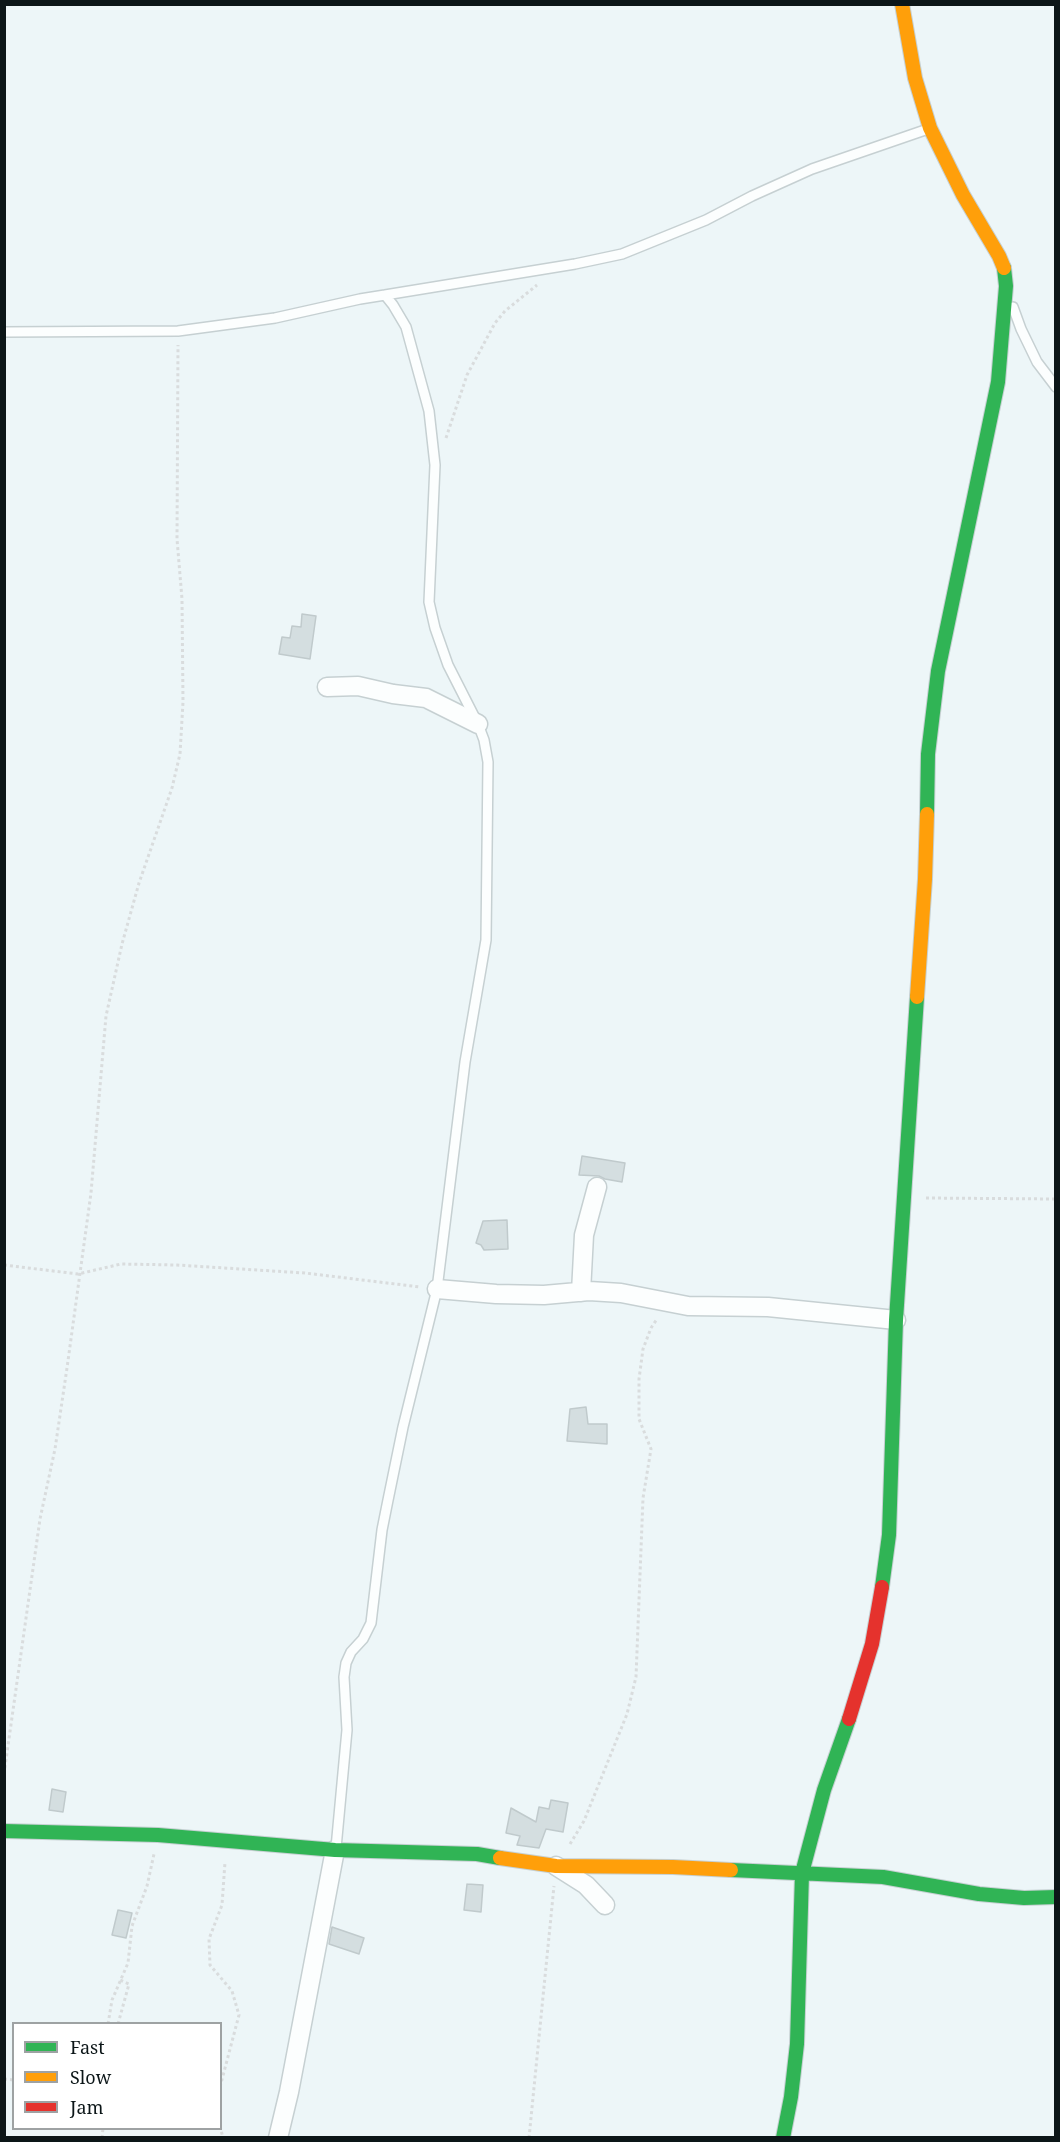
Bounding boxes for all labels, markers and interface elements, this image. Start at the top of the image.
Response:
legend [12,2022,222,2130]
text: Fast [70,2035,105,2059]
text: Slow [70,2065,111,2089]
text: Jam [70,2095,104,2119]

